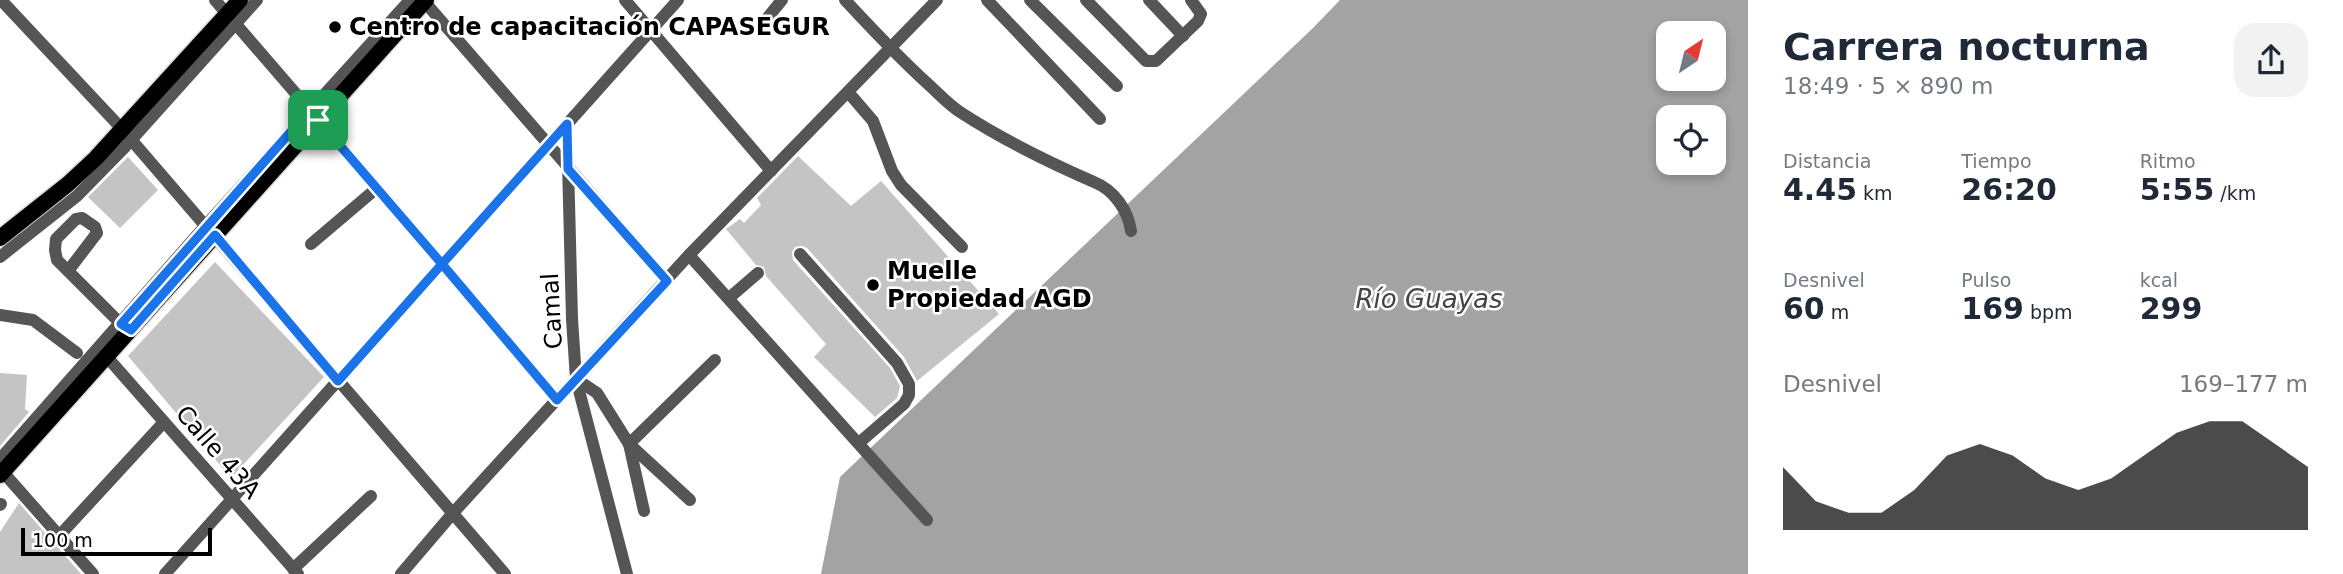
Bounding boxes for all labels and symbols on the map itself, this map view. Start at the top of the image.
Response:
place label: Centro de capacitación CAPASEGUR [349,13,830,41]
marker: Centro de capacitación CAPASEGUR [327,19,343,35]
north arrow [1656,21,1726,91]
pin [288,90,348,150]
place label: Muelle Propiedad AGD [887,257,1092,313]
street label: Camal [536,272,568,350]
marker: Muelle Propiedad AGD [865,277,881,293]
water label: Río Guayas [1356,284,1502,314]
street label: Calle 43A [170,400,266,505]
scale bar [21,525,212,557]

